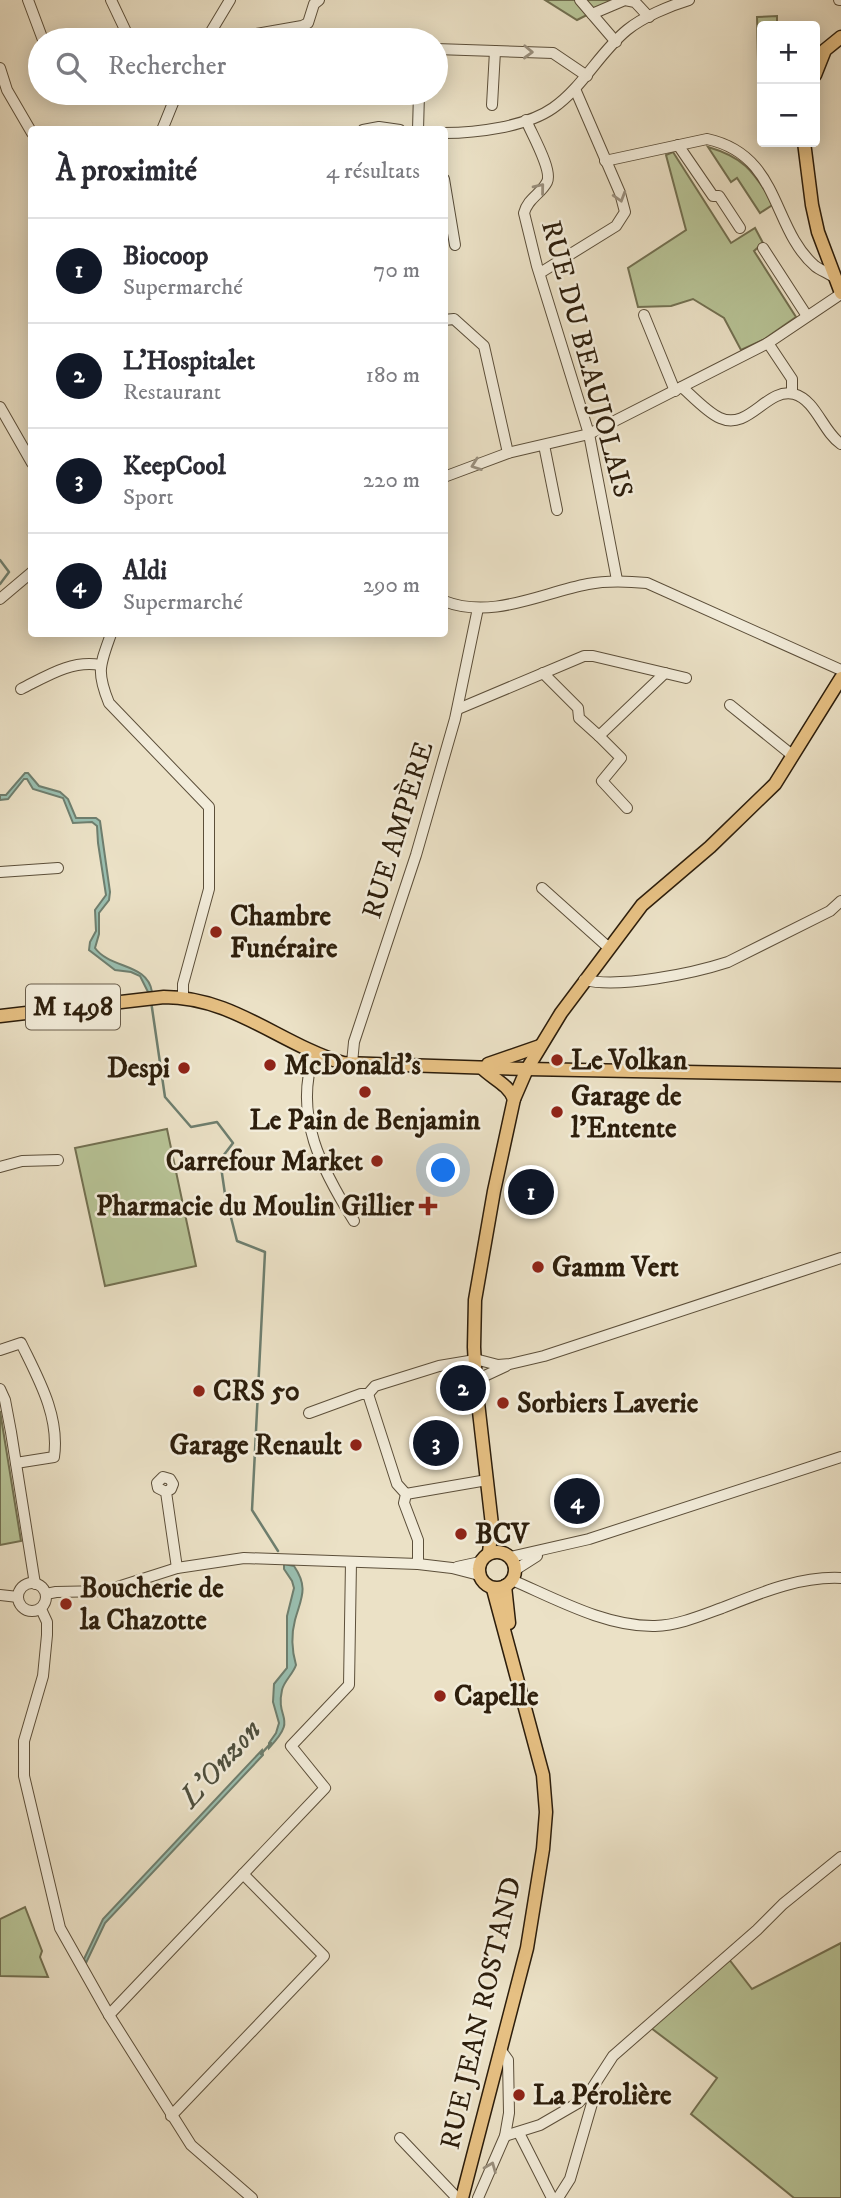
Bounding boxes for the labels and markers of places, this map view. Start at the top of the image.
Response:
place label: Chambre Funéraire [230,899,338,966]
marker: Chambre Funéraire [208,924,224,940]
place label: Le Volkan [571,1043,688,1078]
place label: McDonald's [284,1048,421,1083]
place label: Despi [107,1051,170,1086]
marker: Le Volkan [549,1052,565,1068]
marker: McDonald's [262,1057,278,1073]
marker: Despi [176,1060,192,1076]
place label: Garage de l'Entente [570,1079,682,1146]
marker: Le Pain de Benjamin [357,1084,373,1100]
place label: Le Pain de Benjamin [250,1103,481,1138]
marker: Garage de l'Entente [549,1104,565,1120]
place label: Carrefour Market [166,1144,363,1179]
marker: Carrefour Market [369,1153,385,1169]
pin: 1 [508,1166,554,1218]
place label: Pharmacie du Moulin Gillier [96,1189,415,1224]
marker: Pharmacie du Moulin Gillier [420,1198,436,1214]
place label: Gamm Vert [552,1250,679,1285]
marker: Gamm Vert [530,1259,546,1275]
pin: 2 [440,1362,486,1414]
place label: CRS 50 [213,1374,300,1409]
marker: CRS 50 [191,1383,207,1399]
place label: Sorbiers Laverie [517,1386,699,1421]
marker: Sorbiers Laverie [495,1395,511,1411]
pin: 3 [413,1417,459,1469]
place label: Garage Renault [170,1428,342,1463]
marker: Garage Renault [348,1437,364,1453]
pin: 4 [554,1475,600,1527]
place label: BCV [475,1517,530,1552]
marker: BCV [453,1526,469,1542]
place label: Boucherie de la Chazotte [79,1571,224,1638]
marker: Boucherie de la Chazotte [58,1596,74,1612]
place label: Capelle [454,1679,539,1714]
marker: Capelle [432,1688,448,1704]
place label: La Pérolière [533,2078,672,2113]
marker: La Pérolière [511,2087,527,2103]

